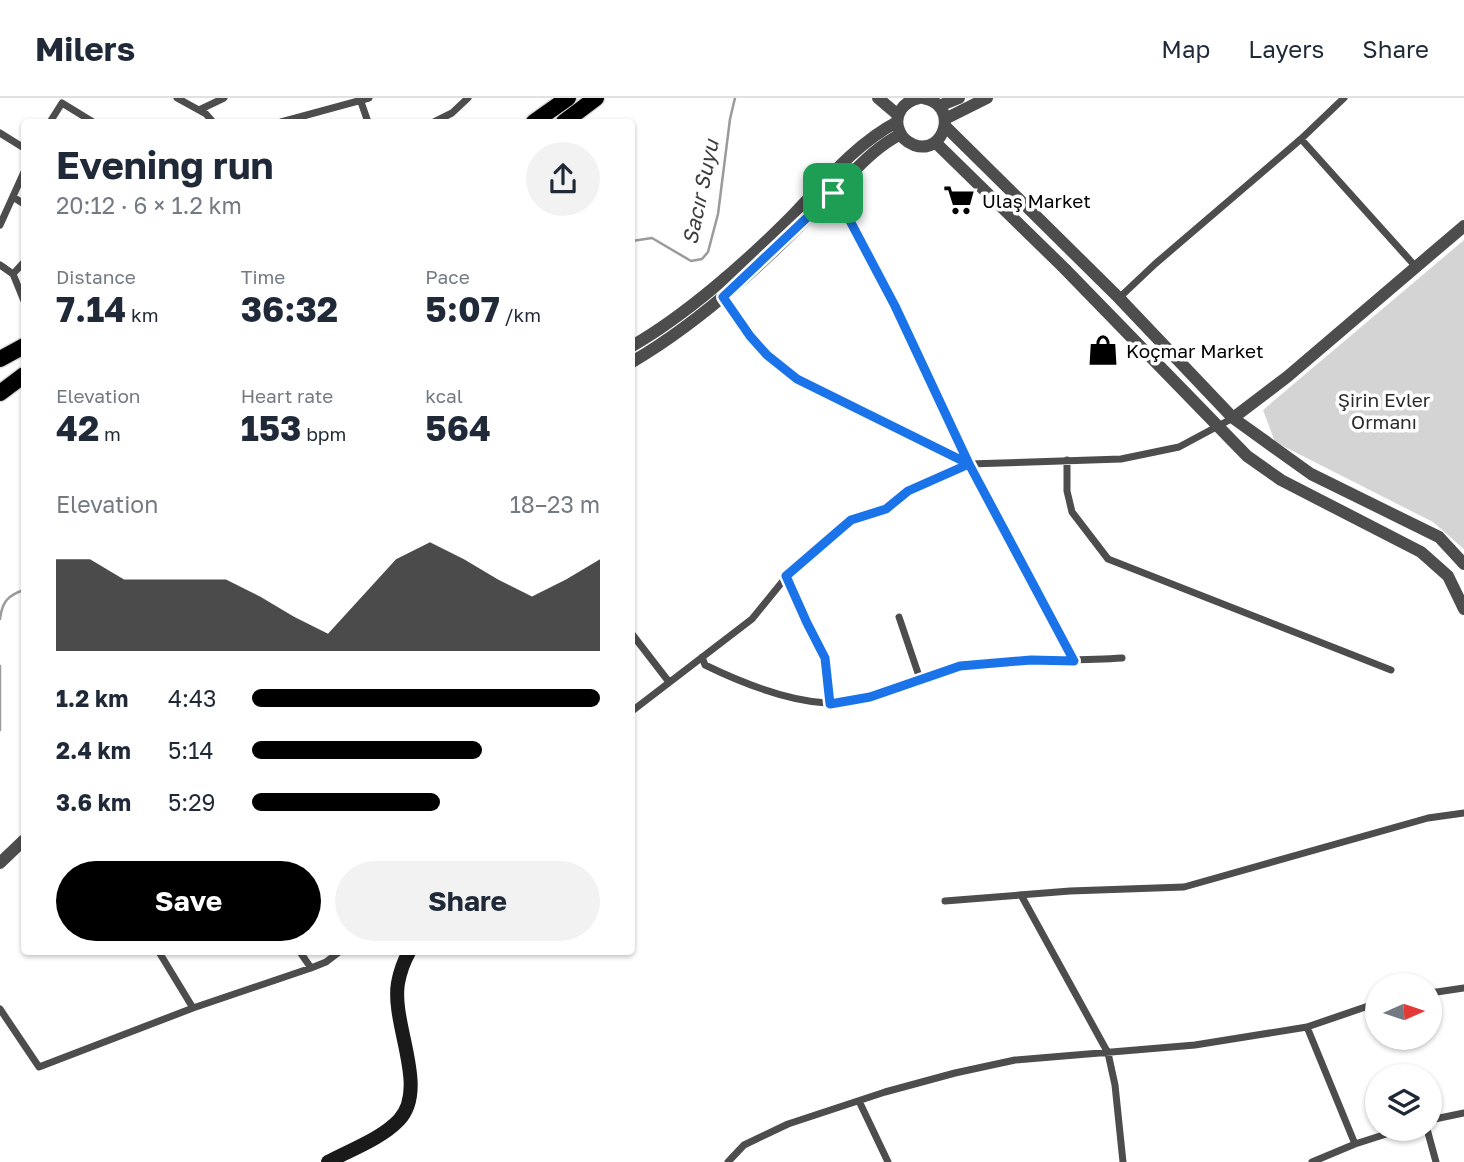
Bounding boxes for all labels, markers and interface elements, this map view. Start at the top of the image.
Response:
text: Milers [35,29,135,68]
text: Map [1161,34,1210,63]
text: Layers [1248,34,1324,63]
text: Share [1362,34,1429,63]
water label: Sacır Suyu [676,136,724,247]
text: Evening run [56,142,274,187]
button: share [526,142,600,216]
pin [803,163,863,223]
icon: arrive [814,174,852,212]
supermarket icon: Ulaş Market [942,183,976,217]
place label: Ulaş Market [982,189,1091,212]
text: 20:12 · 6 × 1.2 km [56,191,242,219]
text: Distance [56,265,136,288]
text: Time [241,265,285,288]
text: Pace [425,265,470,288]
text: 7.14 [56,288,126,330]
text: 36:32 [241,288,338,330]
text: 5:07 [425,288,500,330]
text: km [126,303,159,326]
text: /km [500,303,541,326]
shop icon: Koçmar Market [1086,333,1120,367]
place label: Koçmar Market [1126,339,1264,362]
text: Elevation [56,384,141,407]
text: Heart rate [241,384,333,407]
text: kcal [425,384,463,407]
park label: Şirin Evler Ormanı [1338,388,1431,433]
text: 42 [56,407,99,449]
text: 153 [241,407,301,449]
text: 564 [425,407,491,449]
text: m [99,422,121,445]
text: bpm [301,422,346,445]
text: Elevation [56,490,158,518]
text: 18–23 m [510,490,600,518]
text: 1.2 km [56,684,128,712]
text: 4:43 [168,684,216,712]
text: 2.4 km [56,736,131,764]
text: 5:14 [168,736,213,764]
text: 3.6 km [56,788,131,816]
text: 5:29 [168,788,216,816]
button: Save [56,861,321,941]
button: Share [335,861,600,941]
north arrow [1365,973,1442,1050]
map controls [1365,973,1442,1141]
button: layers [1365,1064,1442,1141]

